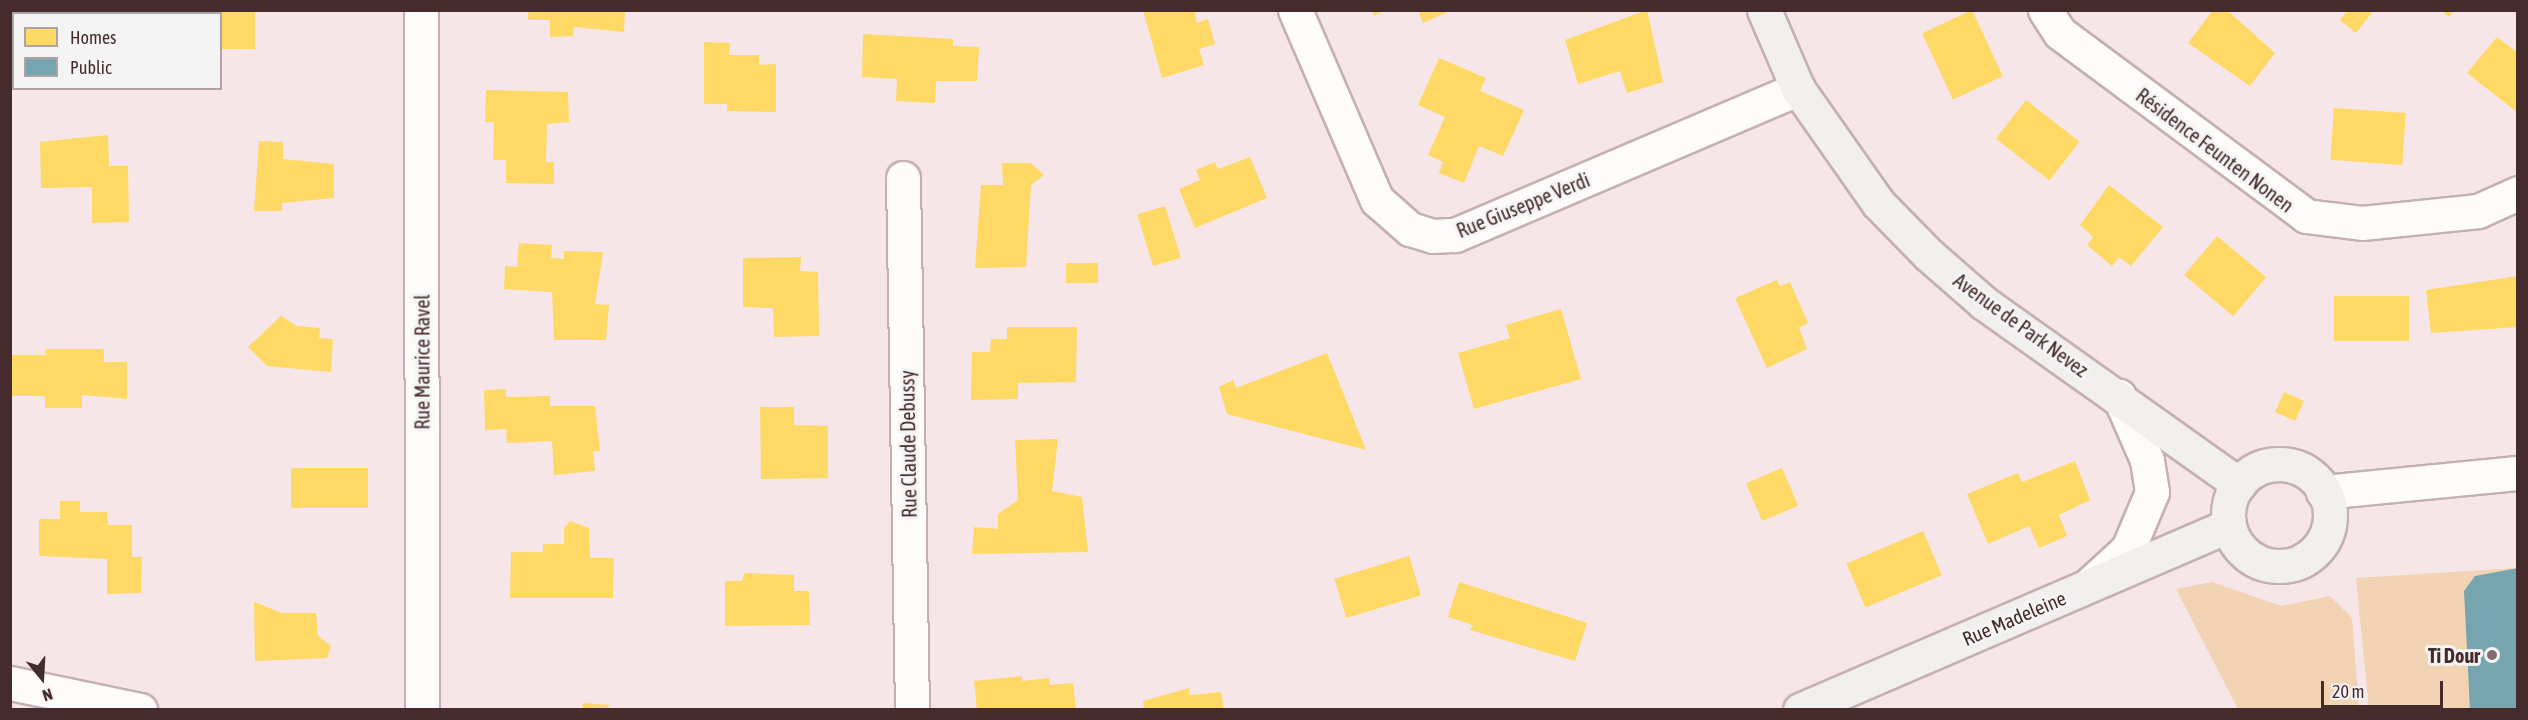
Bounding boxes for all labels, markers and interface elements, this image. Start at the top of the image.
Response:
legend [12,12,222,90]
text: Homes [70,27,116,48]
text: Public [70,57,112,78]
street label: Résidence Feunten Nonen [2131,83,2299,217]
street label: Rue Giuseppe Verdi [1453,167,1593,243]
street label: Avenue de Park Nevez [1949,268,2093,382]
street label: Rue Maurice Ravel [410,294,434,430]
street label: Rue Claude Debussy [895,370,921,518]
street label: Rue Madeleine [1959,585,2069,651]
place label: Ti Dour [2428,643,2480,667]
north arrow [12,648,72,708]
marker: Ti Dour [2485,648,2499,662]
scale bar [2324,669,2446,707]
text: 20 m [2332,681,2364,702]
text: N [40,685,55,705]

